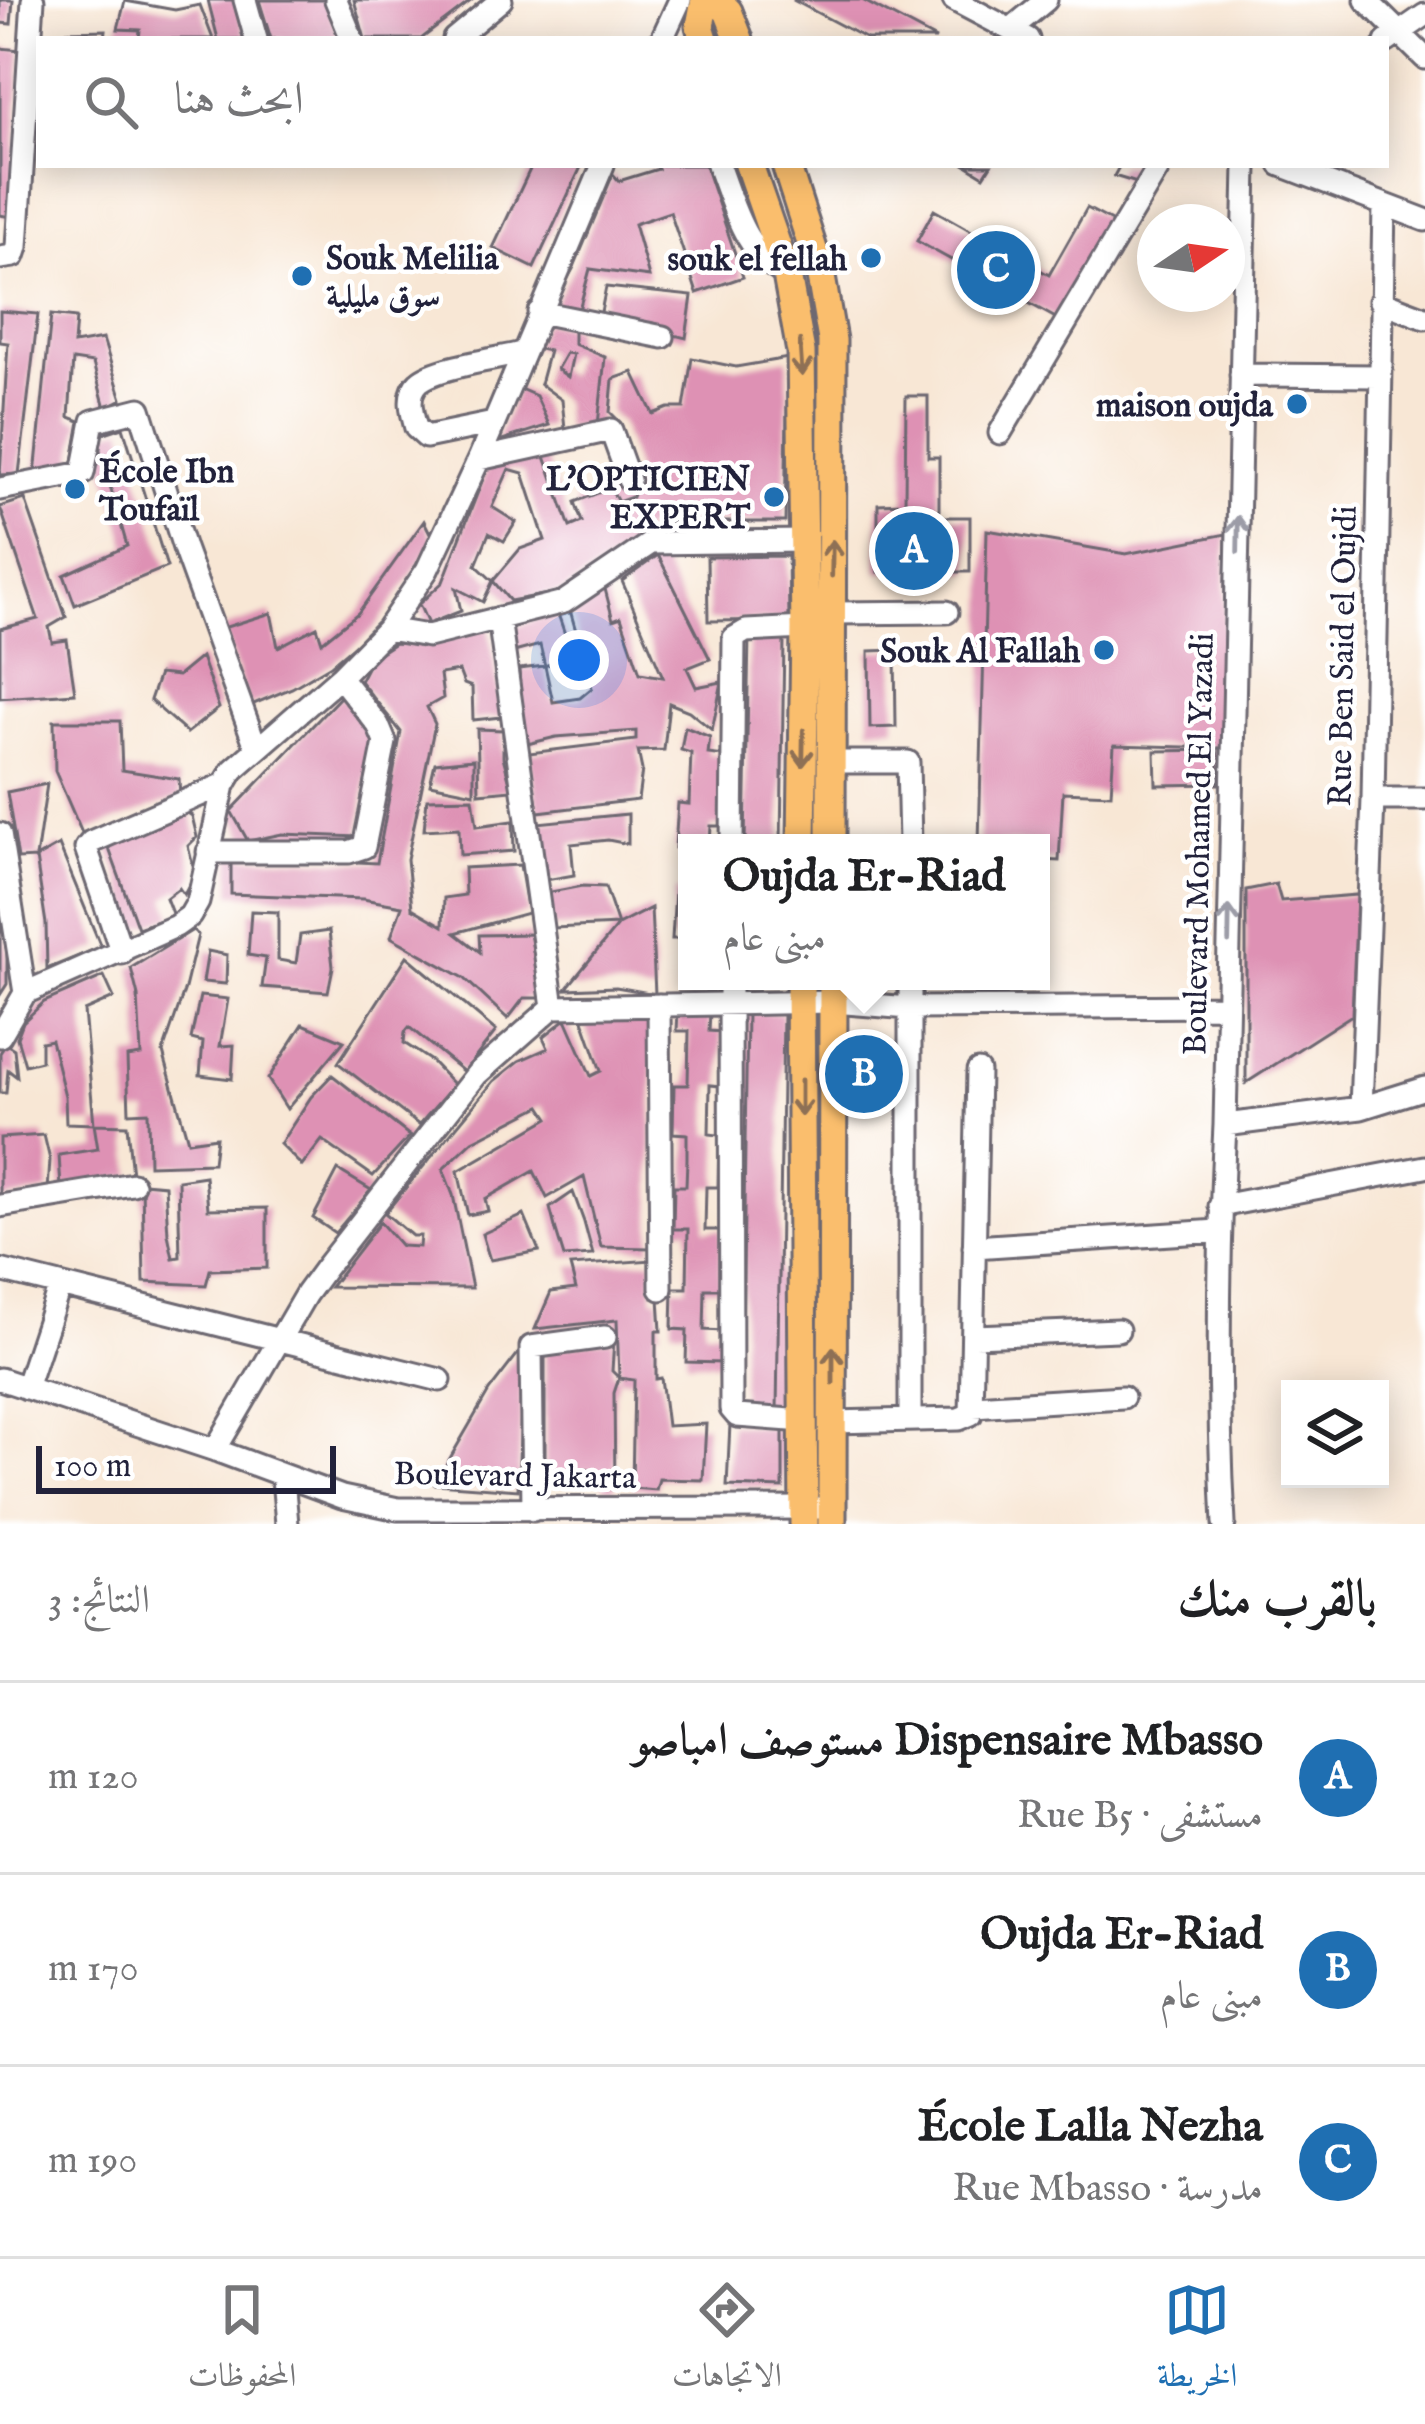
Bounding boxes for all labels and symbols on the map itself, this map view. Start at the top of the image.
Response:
north arrow [1137,204,1245,312]
pin: C [957,225,1035,315]
place label: Souk Melilia سوق مليلية [326,239,499,319]
place label: souk el fellah [667,240,847,282]
marker: souk el fellah [858,245,884,271]
marker: Souk Melilia سوق مليلية [289,263,315,289]
one-way arrow [790,338,813,377]
place label: maison oujda [1096,386,1274,428]
marker: maison oujda [1284,391,1310,417]
place label: École Ibn Toufaïl [98,449,235,532]
place label: L'OPTICIEN EXPERT [546,460,751,540]
marker: École Ibn Toufaïl [62,476,88,502]
marker: L'OPTICIEN EXPERT [761,484,787,510]
street label: Rue Ben Said el Oujdi [1320,505,1368,807]
pin: A [875,506,953,596]
one-way arrow [1226,515,1249,554]
one-way arrow [821,539,844,578]
your location [549,630,609,690]
place label: Souk Al Fallah [880,632,1080,674]
street label: Boulevard Mohamed El Yazadi [1175,632,1225,1056]
marker: Souk Al Fallah [1091,637,1117,663]
one-way arrow [792,728,815,767]
one-way arrow [1218,905,1240,944]
pin: B [825,1029,903,1119]
one-way arrow [790,1078,812,1117]
one-way arrow [822,1346,844,1385]
scale bar [36,1440,336,1493]
street label: Boulevard Jakarta [393,1454,637,1500]

